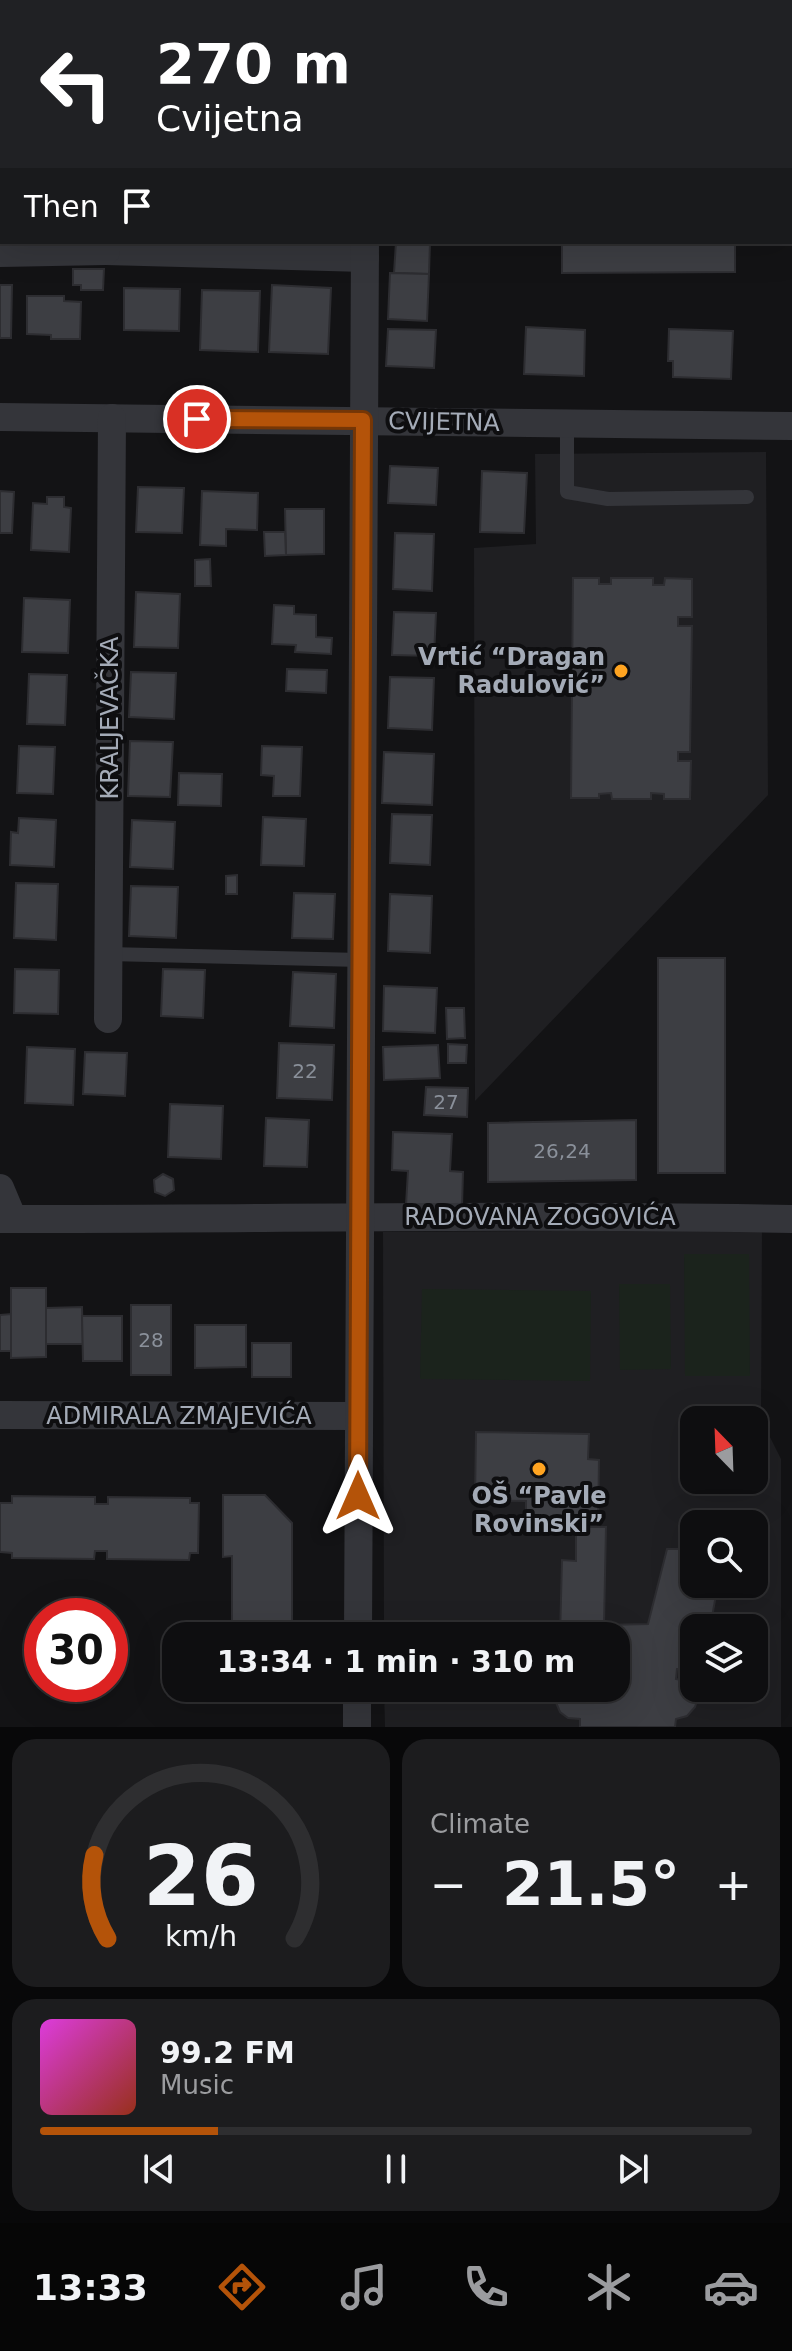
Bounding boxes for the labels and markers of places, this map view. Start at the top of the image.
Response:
pin [163,385,231,453]
place label: Vrtić “Dragan Radulović” [418,643,605,699]
marker: Vrtić “Dragan Radulović” [612,662,630,680]
marker: OŠ “Pavle Rovinski” [530,1460,548,1478]
place label: OŠ “Pavle Rovinski” [471,1480,607,1538]

